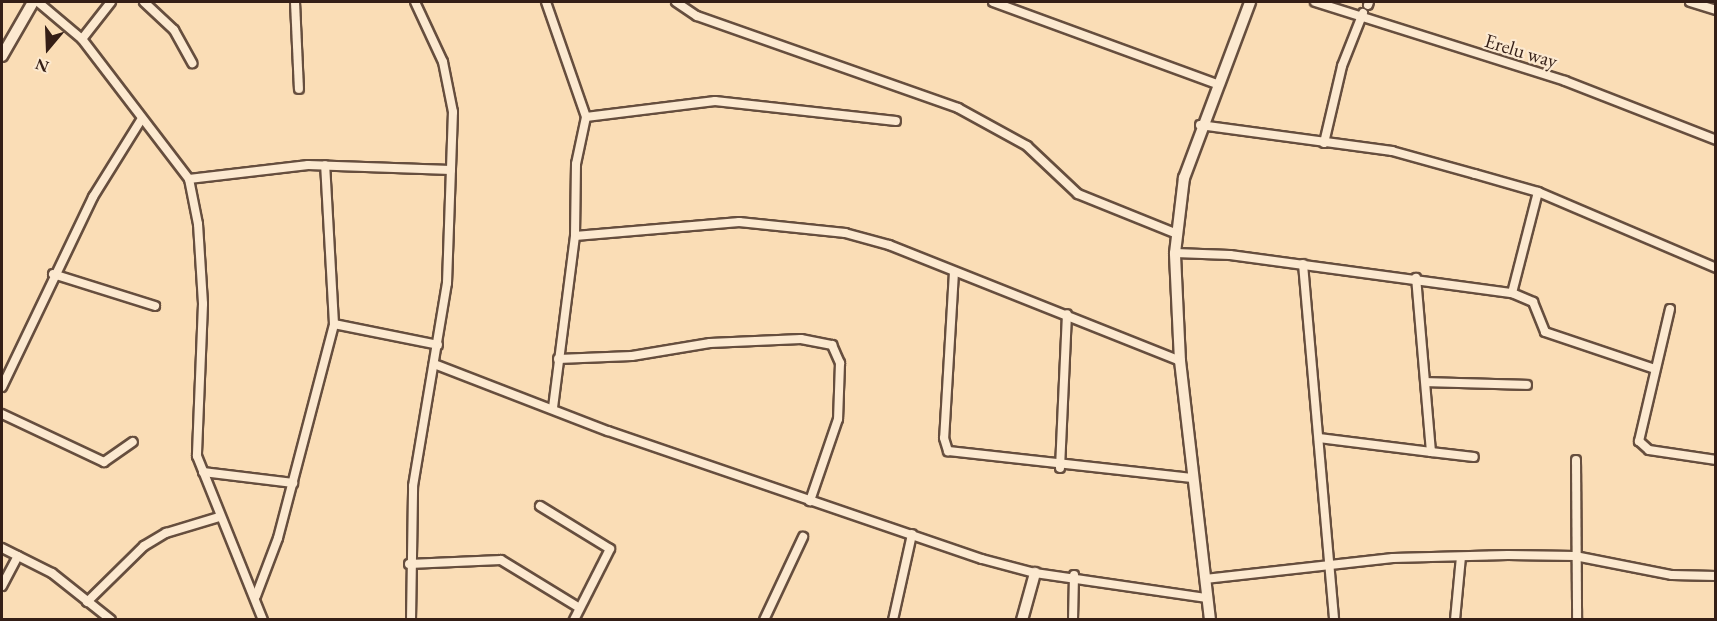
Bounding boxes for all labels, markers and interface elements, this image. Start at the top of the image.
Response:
north arrow [18,18,78,78]
street label: Erelu way [1482,29,1560,73]
text: N [32,53,52,78]

